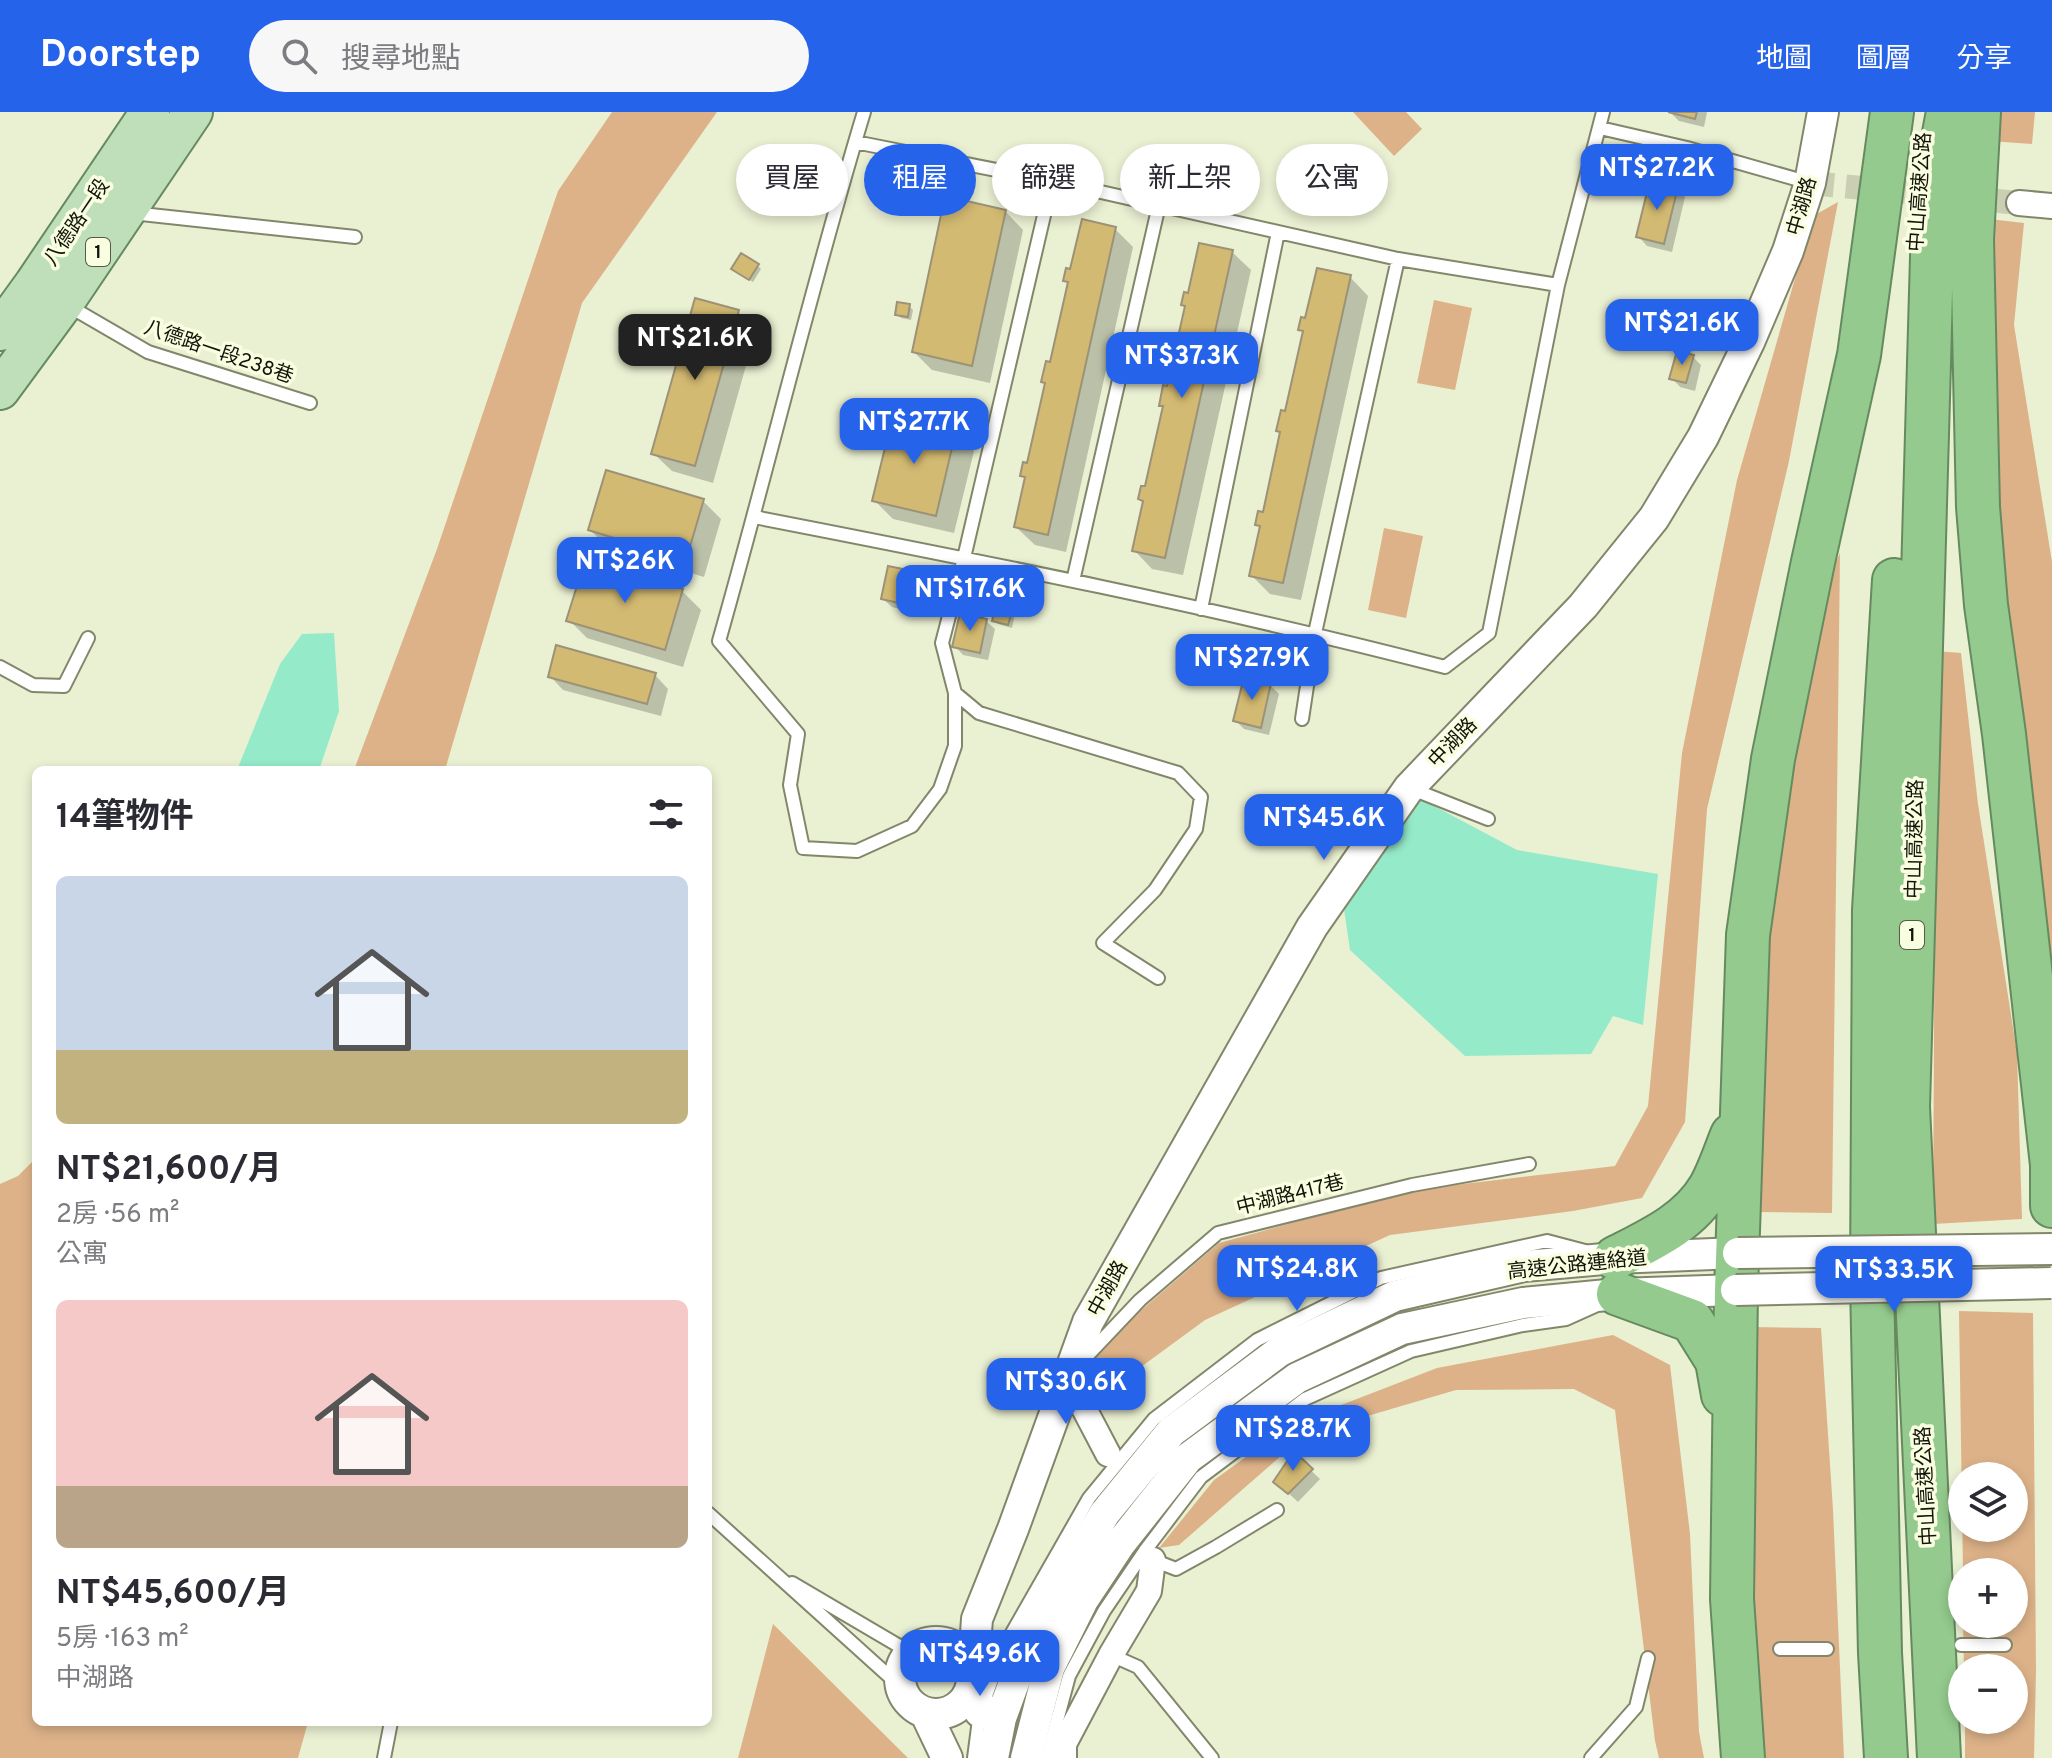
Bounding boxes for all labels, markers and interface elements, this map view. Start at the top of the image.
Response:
search box [249,20,809,92]
text: Doorstep [40,32,201,81]
icon: search [277,34,321,78]
text: 搜尋地點 [341,42,461,79]
text: 地圖 [1756,42,1812,78]
text: 圖層 [1856,42,1912,78]
text: 分享 [1956,42,2012,78]
street label: 中山高速公路 [1904,131,1938,253]
chip: 買屋 [736,144,848,216]
chip: 租屋 [864,144,976,216]
chip: 篩選 [992,144,1104,216]
chip: 新上架 [1120,144,1260,216]
chip: 公寓 [1276,144,1388,216]
pin: NT$27.2K [1574,144,1740,212]
text: NT$27.2K [1599,153,1715,186]
street label: 八德路一段 [39,174,116,272]
street label: 中湖路 [1782,174,1824,239]
road number: 1 [86,238,110,266]
pin: NT$21.6K [1599,299,1765,367]
text: NT$21.6K [1623,308,1741,341]
pin: NT$21.6K [612,314,778,382]
street label: 八德路一段238巷 [140,315,297,391]
text: NT$21.6K [636,323,754,356]
pin: NT$37.3K [1099,332,1265,400]
text: NT$37.3K [1124,341,1240,374]
pin: NT$27.7K [831,398,997,466]
text: NT$27.7K [858,407,970,440]
pin: NT$26K [560,537,690,605]
text: NT$26K [575,546,675,579]
pin: NT$17.6K [887,565,1053,633]
text: NT$17.6K [914,574,1026,607]
pin: NT$27.9K [1169,634,1335,702]
text: NT$27.9K [1194,643,1310,676]
street label: 中湖路 [1423,713,1484,774]
street label: 中山高速公路 [1902,779,1930,899]
icon: filters [644,792,688,836]
pin: NT$45.6K [1241,794,1407,862]
text: 14筆物件 [56,797,193,840]
text: NT$45.6K [1262,803,1386,836]
road number: 1 [1900,921,1924,949]
icon: home [300,928,444,1072]
text: NT$21,600/月 [56,1149,282,1192]
street label: 中湖路417巷 [1234,1170,1347,1222]
text: 2房 · 56 m² [56,1199,179,1232]
text: 公寓 [56,1239,108,1272]
pin: NT$24.8K [1214,1245,1380,1313]
street label: 高速公路連絡道 [1506,1246,1648,1286]
pin: NT$33.5K [1811,1246,1977,1314]
text: NT$24.8K [1235,1254,1359,1287]
text: NT$33.5K [1833,1255,1955,1288]
street label: 中湖路 [1083,1256,1135,1322]
icon: home [300,1352,444,1496]
pin: NT$30.6K [983,1358,1149,1426]
text: NT$30.6K [1005,1367,1127,1400]
pin: NT$28.7K [1210,1405,1376,1473]
text: NT$28.7K [1234,1414,1352,1447]
street label: 中山高速公路 [1911,1425,1943,1546]
map controls [1948,1462,2028,1734]
button: layers [1948,1462,2028,1542]
button: + [1948,1558,2028,1638]
text: NT$45,600/月 [56,1573,290,1616]
text: 5房 · 163 m² [56,1623,189,1656]
pin: NT$49.6K [897,1630,1063,1698]
text: NT$49.6K [918,1639,1042,1672]
button: − [1948,1654,2028,1734]
text: 中湖路 [56,1663,134,1696]

